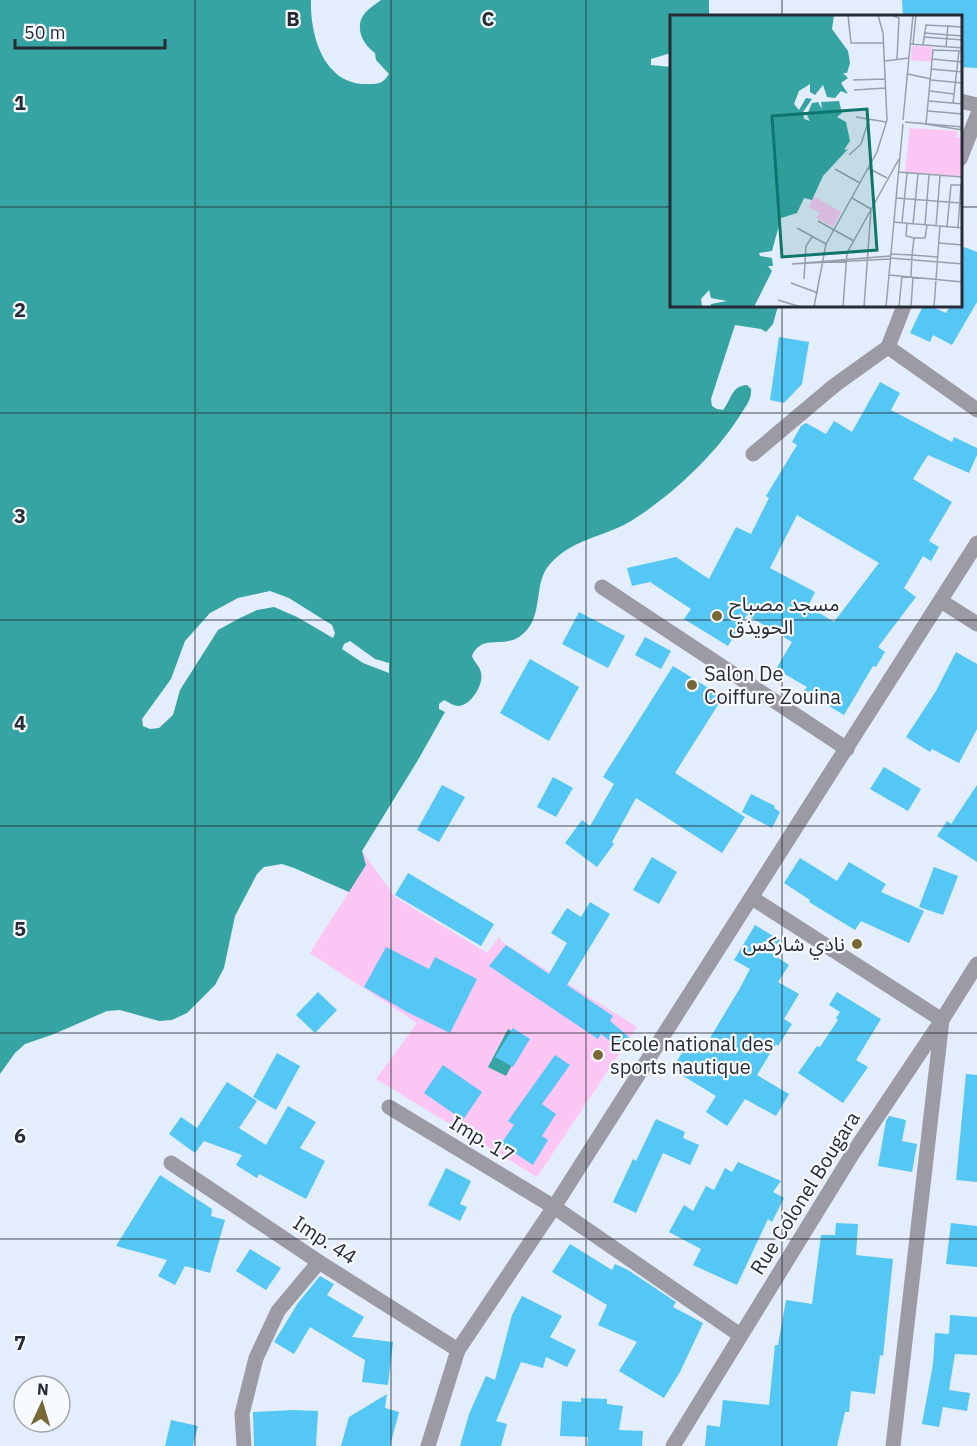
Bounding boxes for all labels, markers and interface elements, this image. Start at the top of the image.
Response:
text: B [286,5,300,32]
text: C [481,5,495,32]
scale bar [15,12,165,50]
inset map [670,15,962,308]
text: 50 m [24,21,66,44]
text: 1 [14,89,26,116]
text: 2 [14,296,26,323]
text: 3 [14,502,26,529]
place label: مسجد مصباح الحويذق [729,590,840,640]
marker: مسجد مصباح الحويذق [710,609,724,623]
place label: Salon De Coiffure Zouina [704,660,841,710]
marker: Salon De Coiffure Zouina [685,678,699,692]
text: 4 [14,709,26,736]
text: 5 [14,915,26,942]
place label: نادي شاركس [743,930,845,960]
marker: نادي شاركس [850,937,864,951]
place label: Ecole national des sports nautique [610,1030,774,1080]
marker: Ecole national des sports nautique [591,1048,605,1062]
street label: Rue Colonel Bougara [743,1106,866,1279]
street label: Imp. 17 [445,1109,520,1168]
text: 6 [14,1122,26,1149]
street label: Imp. 44 [288,1209,362,1270]
text: 7 [14,1329,26,1356]
north arrow [12,1374,72,1434]
text: N [37,1379,50,1399]

